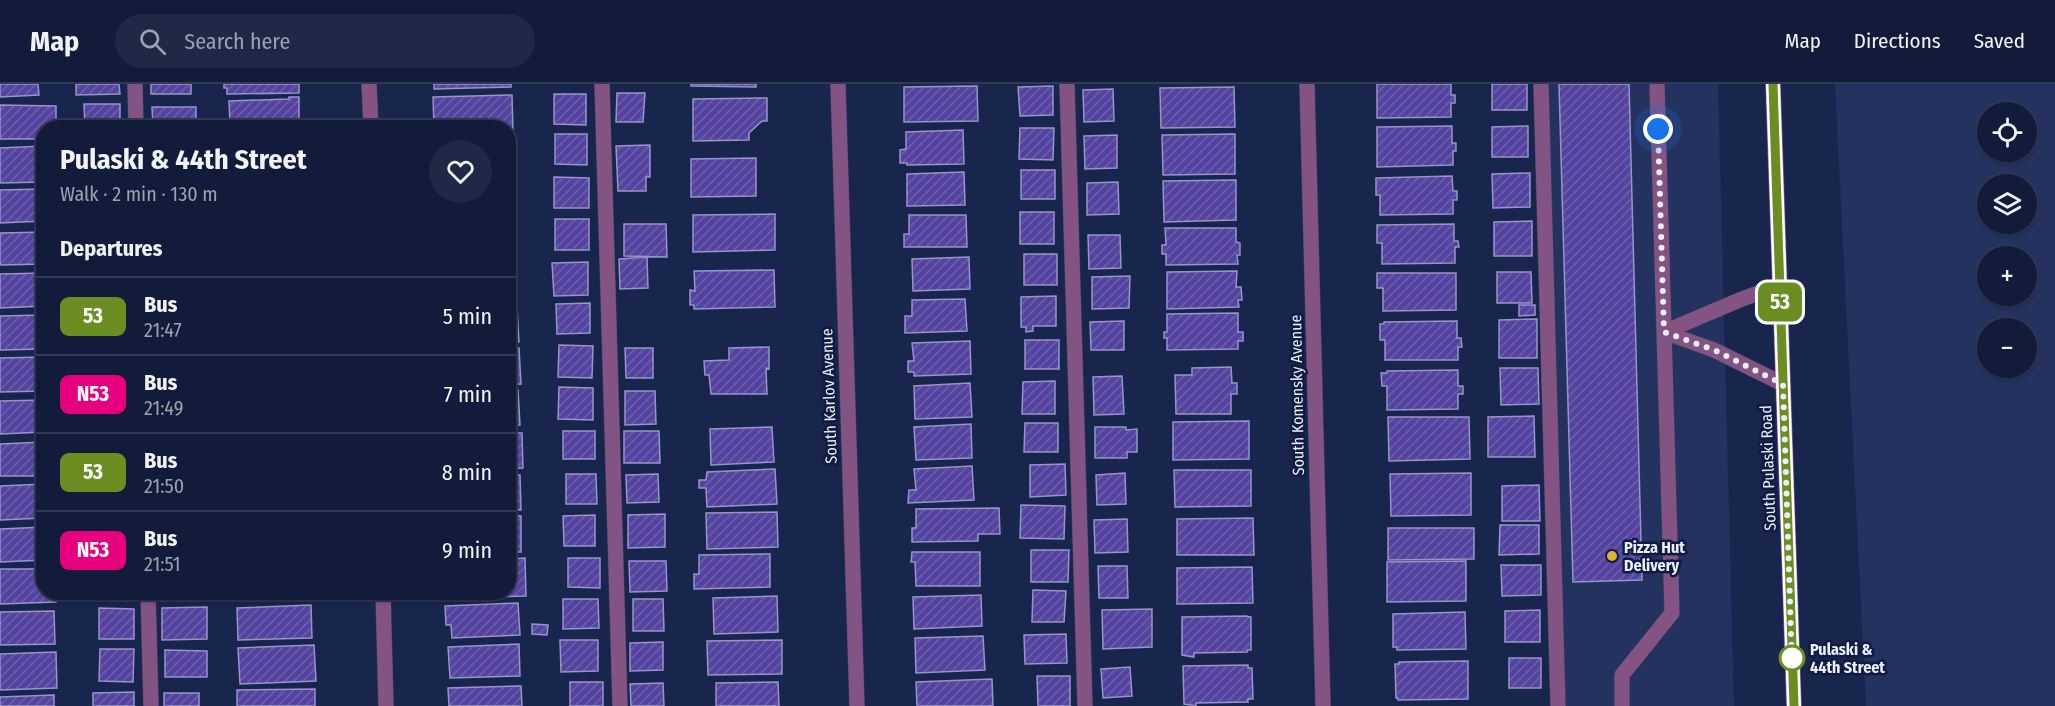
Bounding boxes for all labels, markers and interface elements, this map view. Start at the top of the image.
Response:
search box [115,14,535,68]
text: Map [30,25,79,58]
icon: search [136,25,169,58]
text: Search here [184,28,290,55]
text: Map [1784,28,1821,54]
text: Directions [1854,28,1941,54]
text: Saved [1974,28,2025,54]
map controls [1977,102,2037,378]
button: locate [1977,102,2037,162]
your location [1643,114,1673,144]
button: heart [429,140,492,203]
text: Pulaski & 44th Street [60,143,307,176]
button: layers [1977,174,2037,234]
text: Walk · 2 min · 130 m [60,182,218,206]
text: Departures [60,235,162,262]
button: + [1977,246,2037,306]
line badge: 53 [1753,282,1807,322]
text: 53 [1770,289,1790,315]
text: Bus [144,291,177,318]
text: 53 [83,303,103,329]
text: 5 min [443,303,492,330]
street label: South Komensky Avenue [1286,314,1308,476]
text: 21:47 [144,318,182,342]
button: − [1977,318,2037,378]
street label: South Karlov Avenue [817,328,841,464]
text: Bus [144,369,177,396]
text: N53 [77,381,109,407]
text: 7 min [444,381,492,408]
text: 21:49 [144,396,183,420]
street label: South Pulaski Road [1756,405,1780,531]
text: Bus [144,447,177,474]
text: 53 [83,459,103,485]
text: 8 min [442,459,492,486]
text: 21:50 [144,474,184,498]
text: Bus [144,525,177,552]
text: N53 [77,537,109,563]
text: 9 min [442,537,492,564]
place label: Pizza Hut Delivery [1624,538,1685,575]
marker: Pizza Hut Delivery [1605,549,1619,563]
text: 21:51 [144,552,181,576]
place label: Pulaski & 44th Street [1810,640,1885,677]
marker: Pulaski & 44th Street [1779,645,1805,671]

